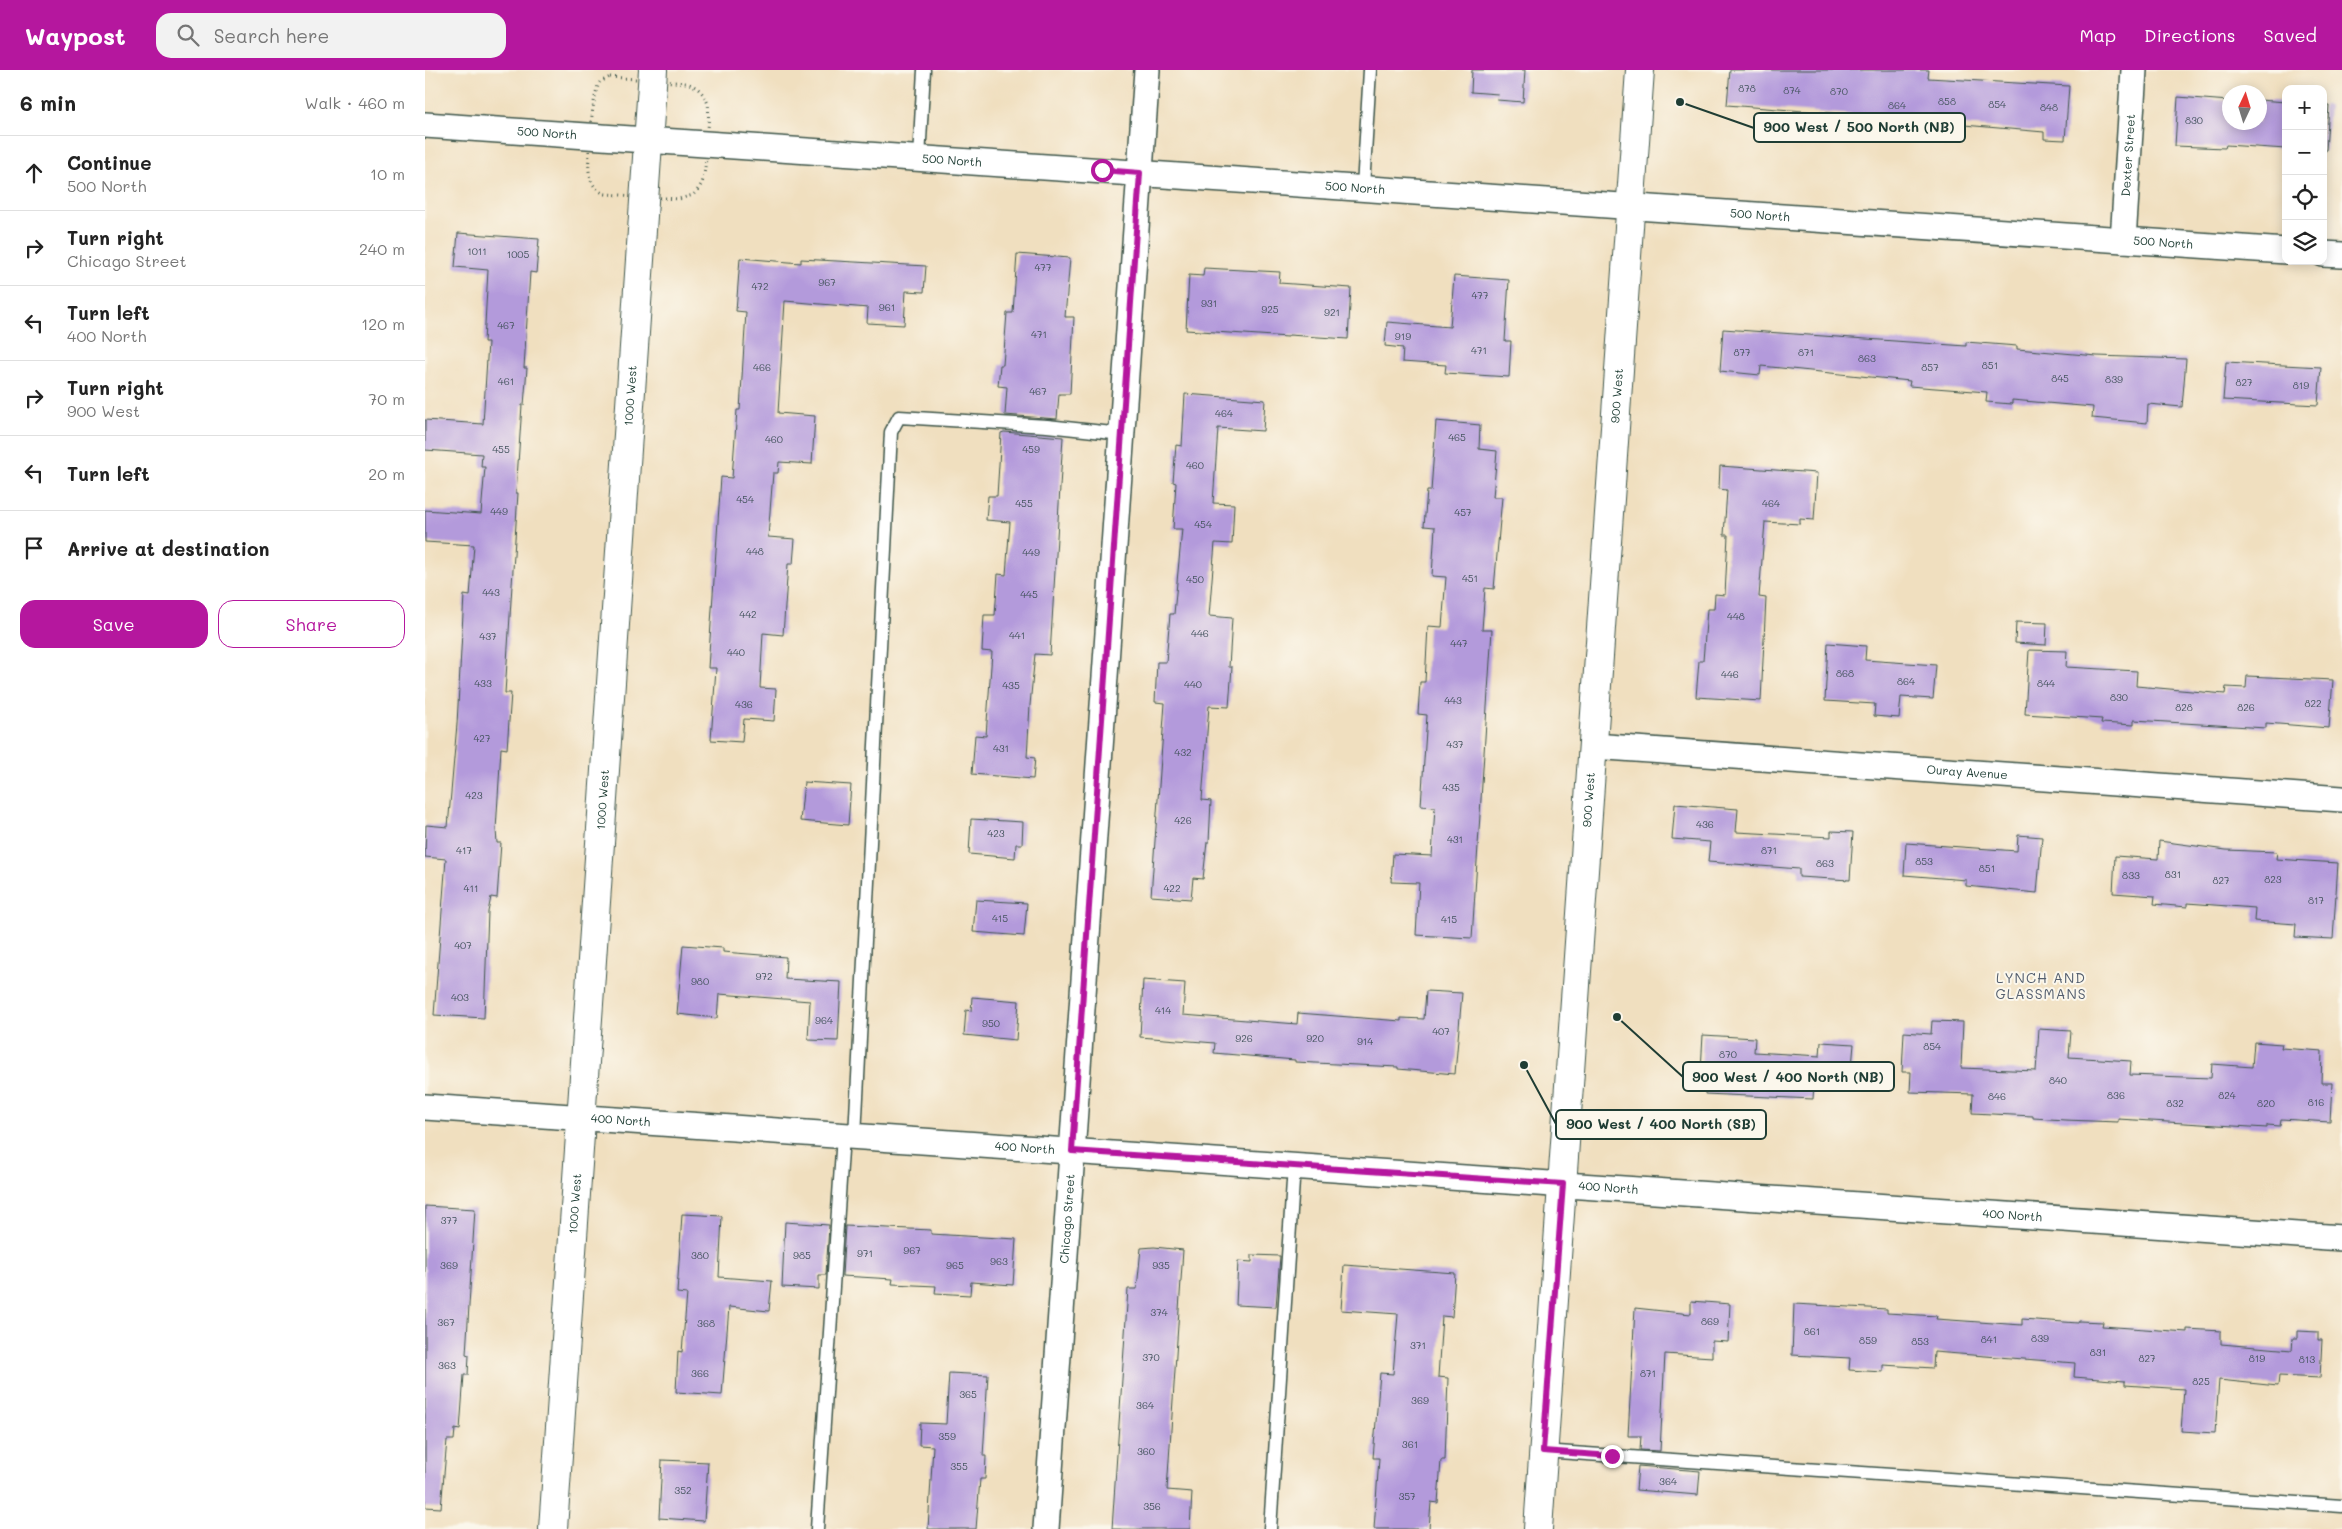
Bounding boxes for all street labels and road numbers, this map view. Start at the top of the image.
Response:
street label: Dexter Street [2117,113,2138,197]
street label: 500 North [516,122,577,142]
street label: 500 North [922,150,982,170]
street label: 500 North [1325,177,1385,197]
street label: 500 North [1730,204,1791,224]
street label: 500 North [2133,232,2194,252]
street label: 1000 West [620,365,640,426]
street label: 900 West [1606,368,1626,424]
street label: Ouray Avenue [1926,761,2008,782]
street label: 1000 West [592,769,612,830]
street label: 900 West [1578,772,1598,828]
street label: 400 North [590,1109,651,1129]
street label: 400 North [994,1137,1055,1157]
street label: 1000 West [564,1173,584,1234]
street label: Chicago Street [1055,1173,1078,1264]
street label: 400 North [1578,1177,1639,1197]
street label: 400 North [1982,1204,2043,1225]

